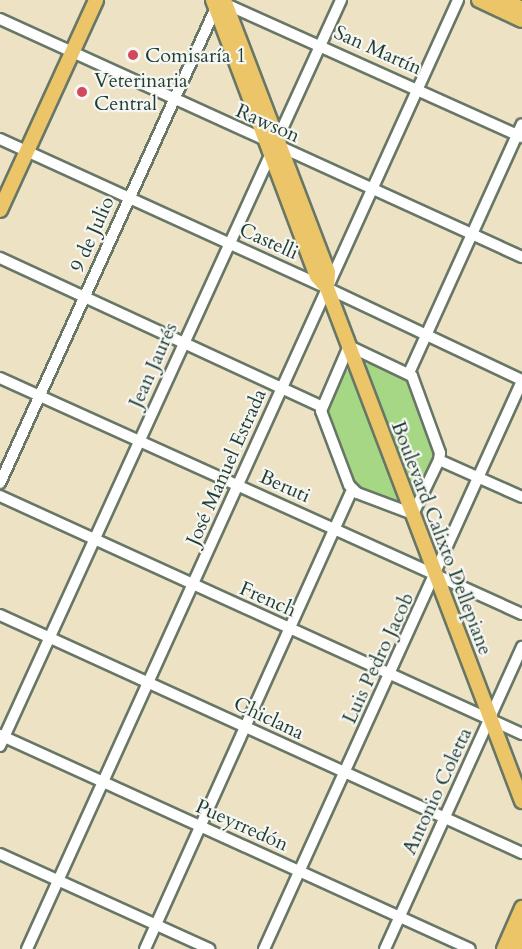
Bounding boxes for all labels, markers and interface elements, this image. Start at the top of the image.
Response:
street label: San Martín [330,20,426,80]
place label: Comisaría 1 [145,43,246,67]
marker: Comisaría 1 [126,48,140,62]
place label: Veterinaria Central [94,68,188,115]
marker: Veterinaria Central [75,85,89,99]
street label: Rawson [232,98,304,148]
street label: 9 de Julio [65,193,119,275]
street label: Castelli [236,217,302,265]
street label: Jean Jaurés [124,319,182,411]
street label: José Manuel Estrada [181,385,271,549]
street label: Boulevard Calixto Dellepiane [386,418,498,658]
street label: Beruti [256,464,314,508]
street label: French [236,576,300,622]
street label: Luis Pedro Jacob [337,589,419,727]
street label: Chiclana [230,691,308,745]
street label: Antonio Coletta [397,724,477,858]
street label: Pueyrredón [192,794,292,856]

